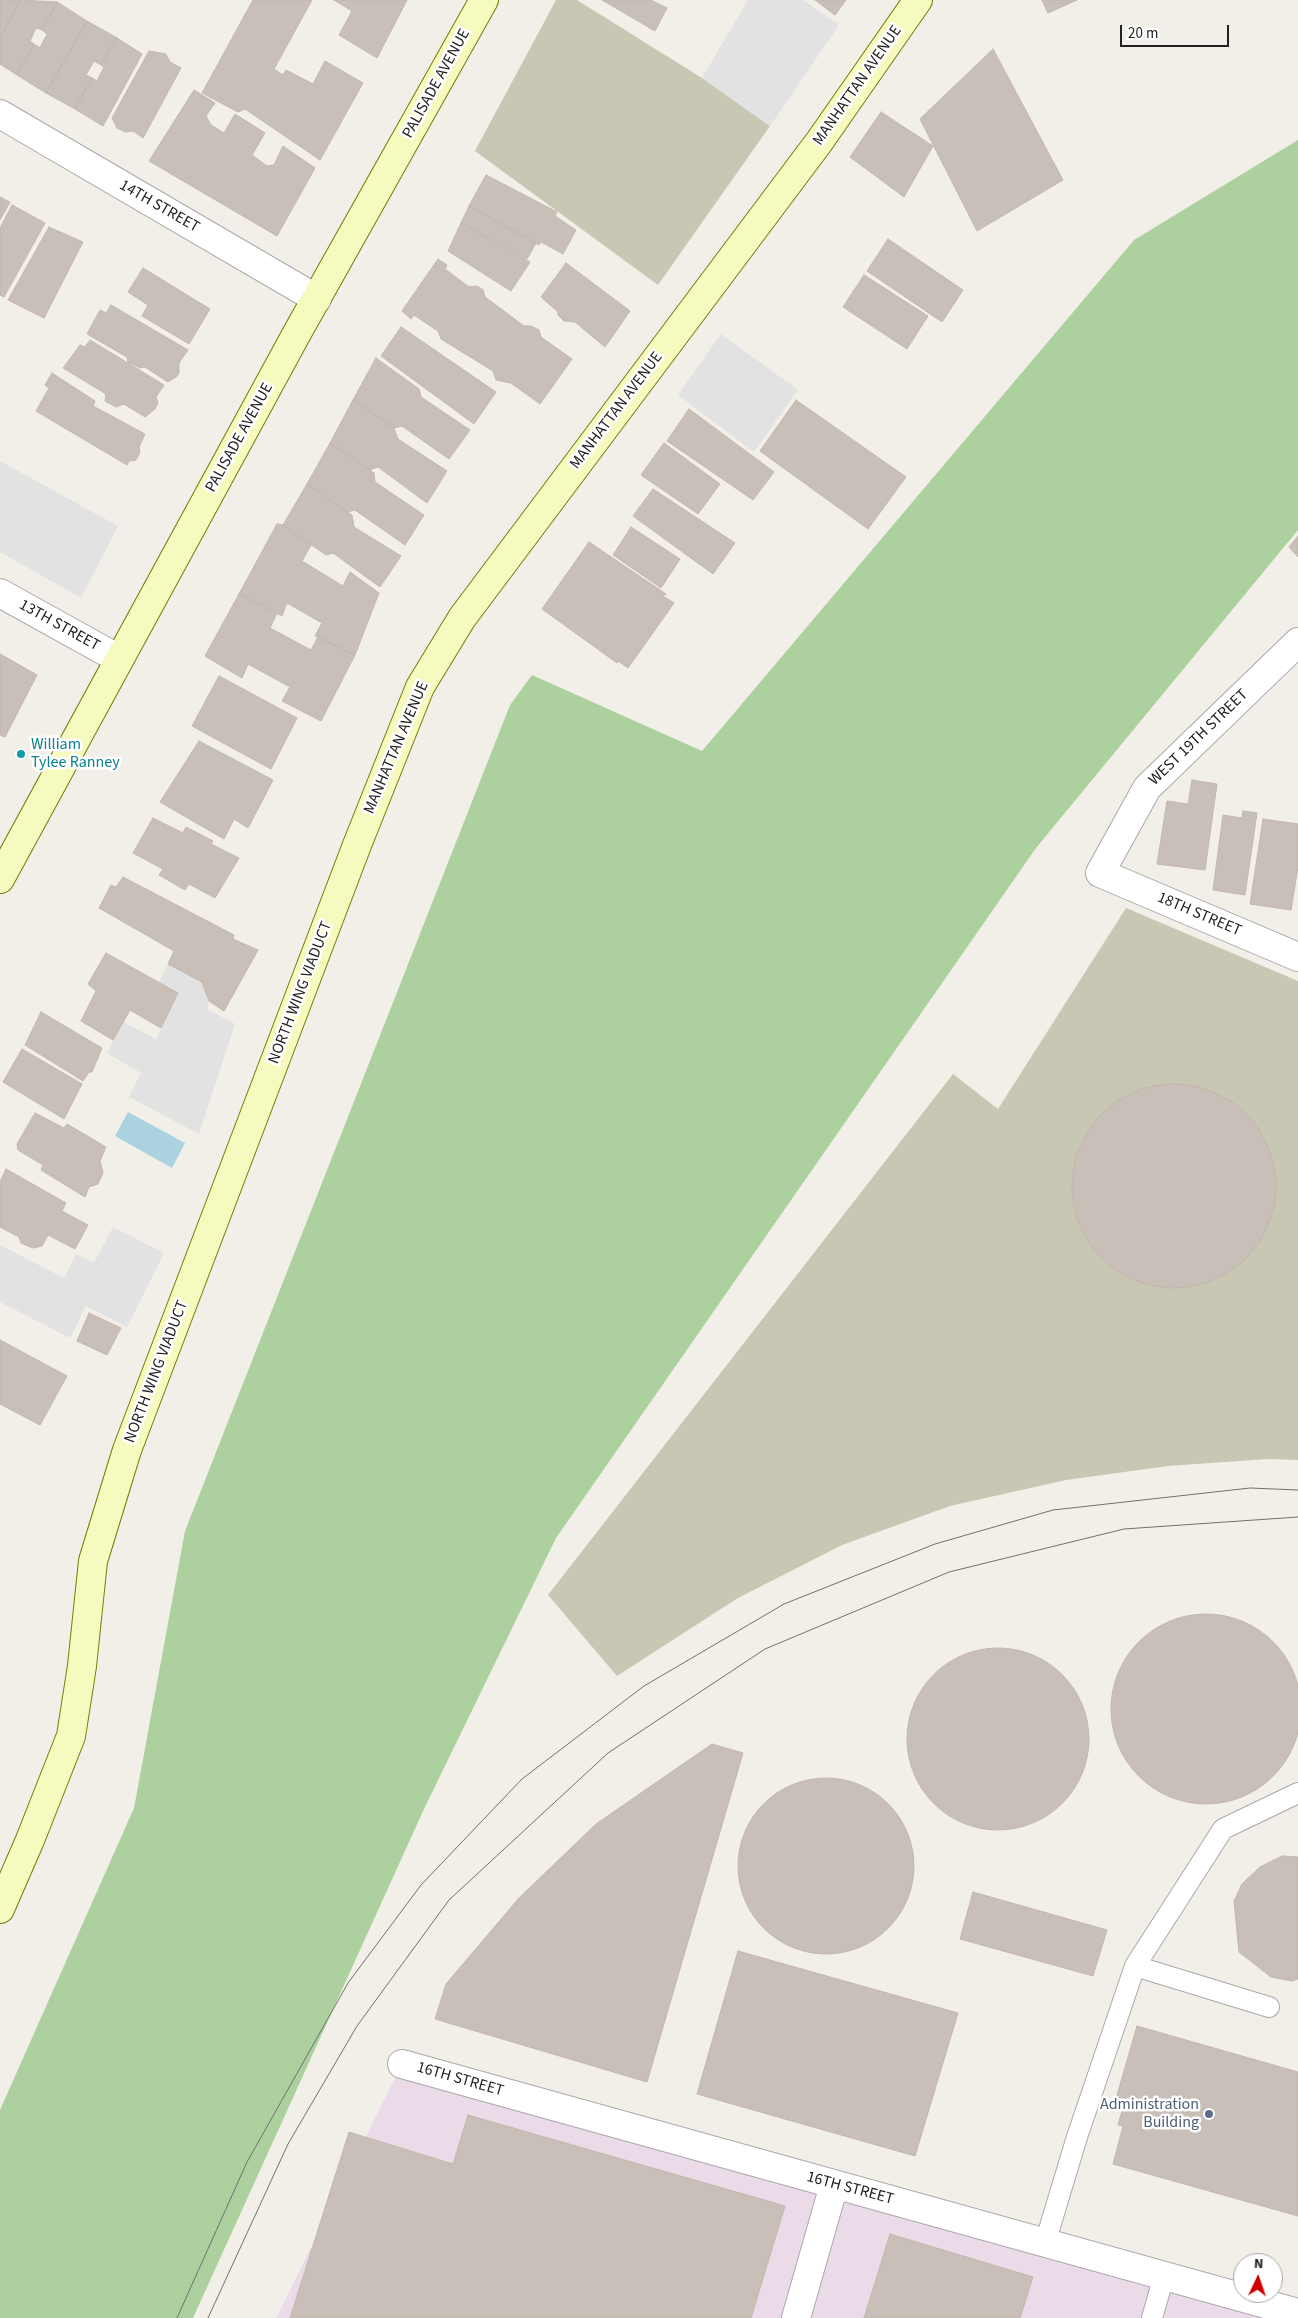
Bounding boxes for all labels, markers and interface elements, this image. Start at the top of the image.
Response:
scale bar [1123,15,1232,47]
street label: MANHATTAN AVENUE [809,22,907,150]
text: 20 m [1128,23,1158,44]
street label: PALISADE AVENUE [399,26,475,142]
street label: 14TH STREET [115,176,203,238]
street label: MANHATTAN AVENUE [567,349,667,473]
street label: PALISADE AVENUE [202,380,278,496]
street label: 13TH STREET [15,596,103,656]
street label: MANHATTAN AVENUE [360,679,434,817]
street label: WEST 19TH STREET [1145,686,1253,790]
place label: William Tylee Ranney [31,735,120,773]
marker: William Tylee Ranney [15,748,27,760]
street label: 18TH STREET [1154,889,1244,941]
street label: NORTH WING VIADUCT [265,919,337,1067]
street label: NORTH WING VIADUCT [121,1298,193,1446]
street label: 16TH STREET [414,2058,506,2102]
place label: Administration Building [1100,2095,1199,2133]
marker: Administration Building [1203,2108,1215,2120]
street label: 16TH STREET [804,2168,896,2210]
north arrow [1233,2253,1283,2303]
text: N [1254,2254,1264,2274]

